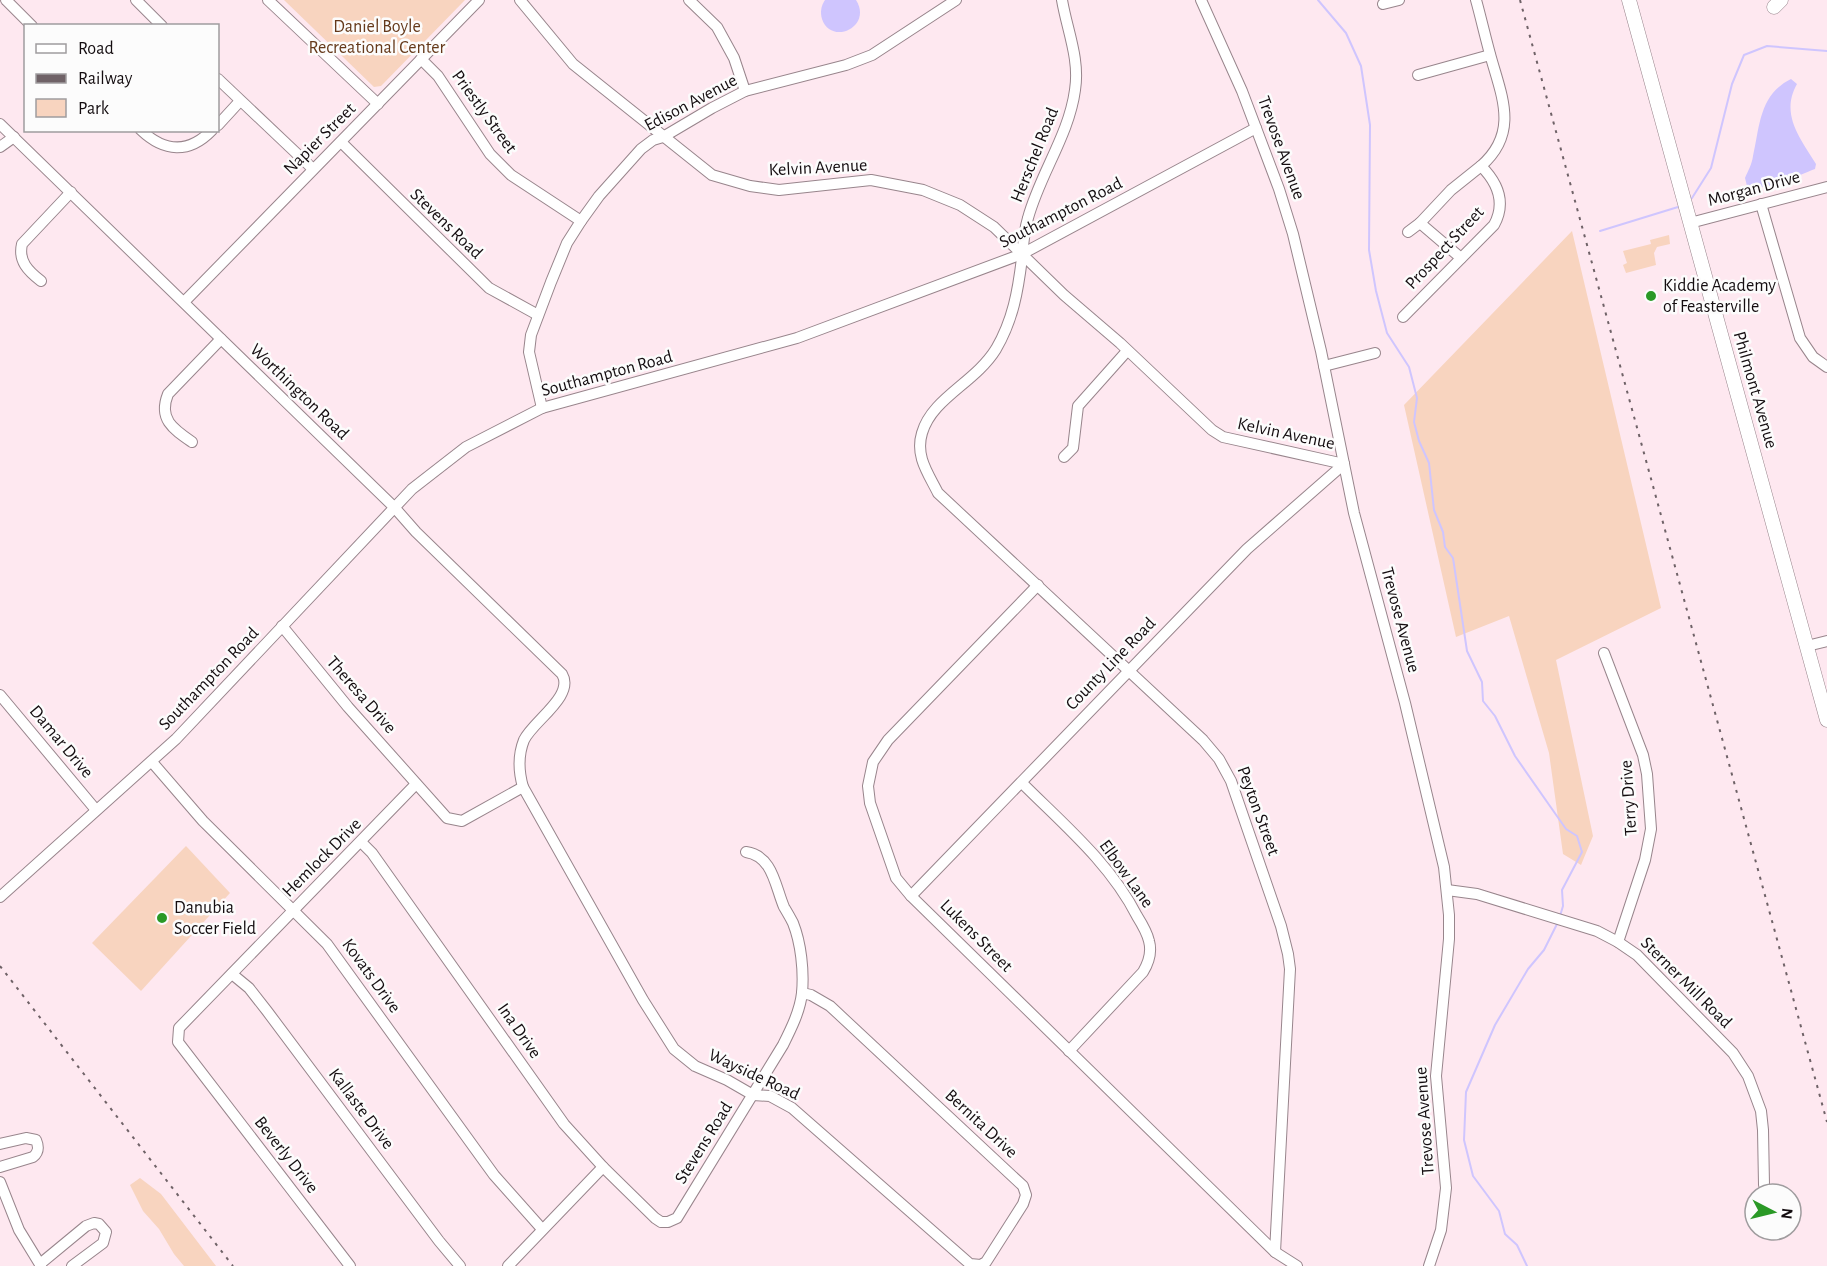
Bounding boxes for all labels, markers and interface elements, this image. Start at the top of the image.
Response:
park label: Daniel Boyle Recreational Center [309,18,446,57]
legend [24,24,219,132]
text: Road [78,40,114,58]
street label: Priestly Street [448,67,520,157]
text: Railway [78,70,133,88]
street label: Edison Avenue [642,71,740,135]
street label: Trevose Avenue [1254,94,1308,202]
street label: Napier Street [281,99,360,178]
text: Park [78,100,110,118]
street label: Herschel Road [1008,105,1062,205]
street label: Kelvin Avenue [768,156,868,180]
street label: Morgan Drive [1706,168,1802,210]
street label: Southampton Road [997,174,1125,252]
street label: Stevens Road [406,185,486,263]
street label: Prospect Street [1402,203,1488,293]
place label: Kiddie Academy of Feasterville [1663,277,1776,316]
marker: Kiddie Academy of Feasterville [1644,289,1658,303]
street label: Philmont Avenue [1730,329,1780,451]
street label: Worthington Road [246,341,352,443]
street label: Southampton Road [539,348,675,400]
street label: Kelvin Avenue [1236,415,1336,453]
street label: Trevose Avenue [1377,565,1423,675]
street label: County Line Road [1063,614,1159,714]
street label: Southampton Road [156,624,262,734]
street label: Theresa Drive [323,653,399,737]
street label: Damar Drive [26,702,96,782]
street label: Terry Drive [1617,760,1641,836]
street label: Peyton Street [1234,764,1283,858]
street label: Hemlock Drive [279,815,365,901]
street label: Elbow Lane [1095,837,1157,911]
street label: Lukens Street [936,896,1016,976]
place label: Danubia Soccer Field [174,899,256,938]
marker: Danubia Soccer Field [155,911,169,925]
street label: Sterner Mill Road [1637,934,1735,1032]
street label: Kovats Drive [338,936,404,1016]
street label: Ina Drive [494,1000,544,1062]
street label: Wayside Road [706,1046,802,1104]
street label: Kallaste Drive [325,1065,397,1153]
street label: Trevose Avenue [1412,1066,1438,1176]
street label: Bernita Drive [941,1086,1021,1162]
street label: Stevens Road [672,1099,736,1187]
street label: Beverly Drive [251,1113,321,1197]
north arrow [1743,1182,1803,1242]
text: N [1778,1207,1796,1220]

